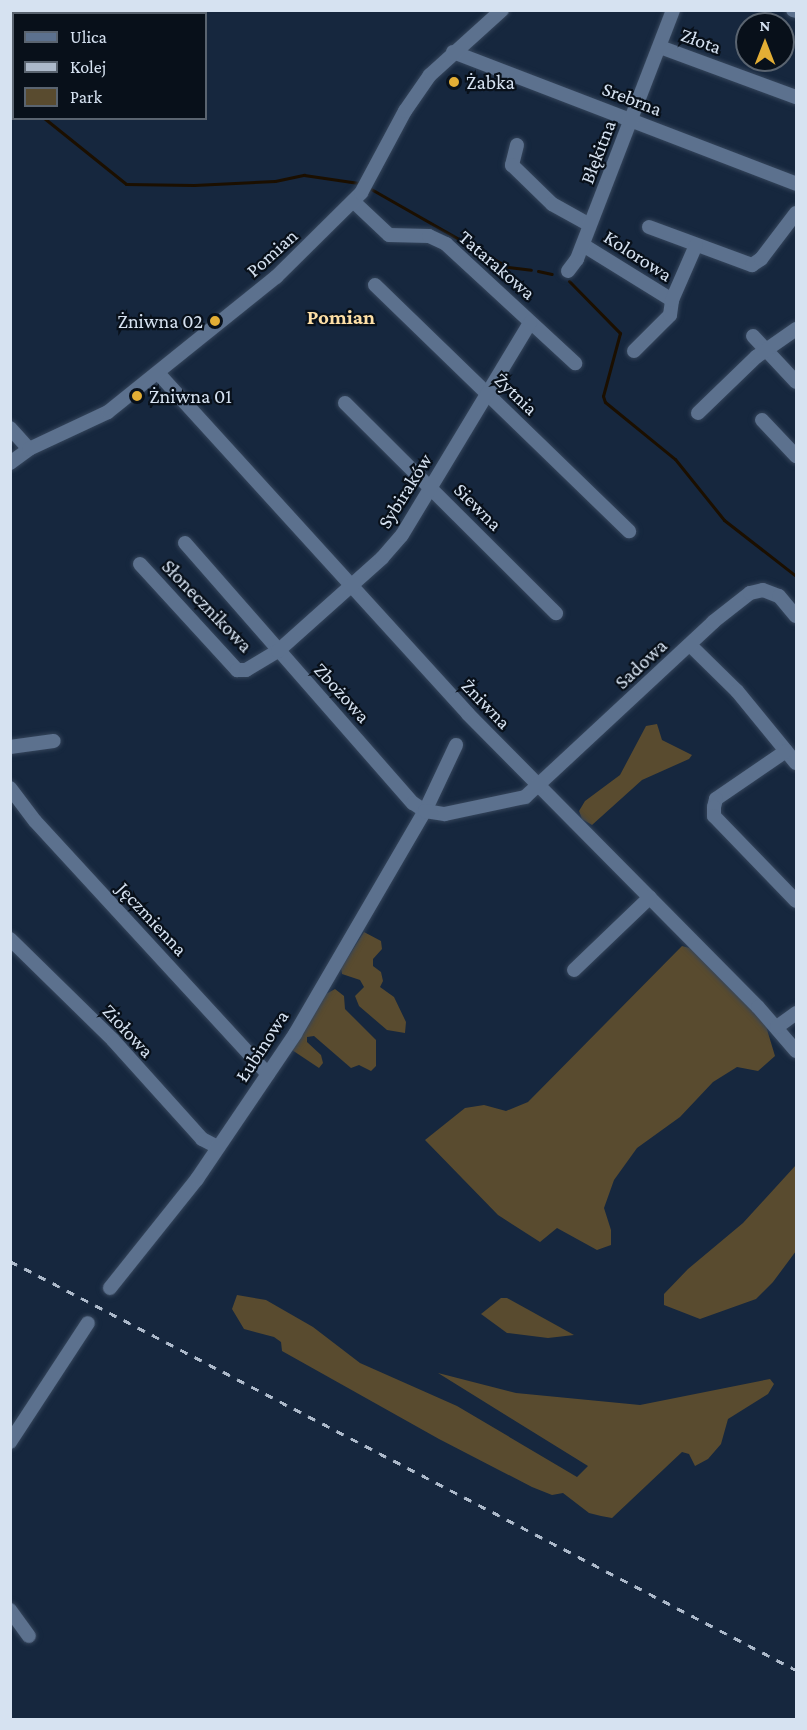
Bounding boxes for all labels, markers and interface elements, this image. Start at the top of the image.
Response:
legend [12,12,207,120]
north arrow [735,12,795,72]
text: N [760,17,770,34]
street label: Złota [677,23,725,59]
text: Ulica [70,27,107,47]
text: Kolej [70,57,106,77]
place label: Żabka [466,70,515,94]
marker: Żabka [447,75,461,89]
street label: Srebrna [599,77,665,121]
text: Park [70,87,102,107]
street label: Błękitna [575,117,621,187]
street label: Pomian [241,224,303,282]
street label: Tatarakowa [454,225,540,305]
street label: Kolorowa [599,225,677,287]
district label: Pomian [307,304,375,330]
place label: Żniwna 02 [117,309,203,333]
marker: Żniwna 02 [208,314,222,328]
street label: Żytnia [489,368,543,420]
place label: Żniwna 01 [149,384,232,408]
marker: Żniwna 01 [130,389,144,403]
street label: Sybiraków [373,449,437,533]
street label: Siewna [449,478,507,536]
street label: Słonecznikowa [157,555,257,657]
street label: Sadowa [610,634,672,694]
street label: Zbożowa [309,658,375,728]
street label: Żniwna [456,674,516,734]
street label: Jęczmienna [112,877,192,961]
street label: Ziołowa [97,999,159,1063]
street label: Łubinowa [230,1006,294,1086]

